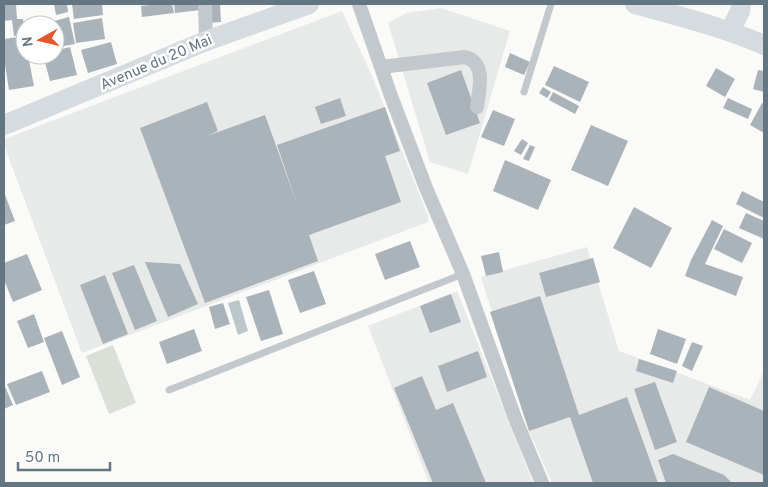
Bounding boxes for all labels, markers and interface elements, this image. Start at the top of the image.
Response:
north arrow [15,15,65,65]
street label: Avenue du 20 Mai [98,31,215,96]
text: N [19,35,38,48]
scale bar [18,440,110,472]
text: 50 m [25,449,60,468]

